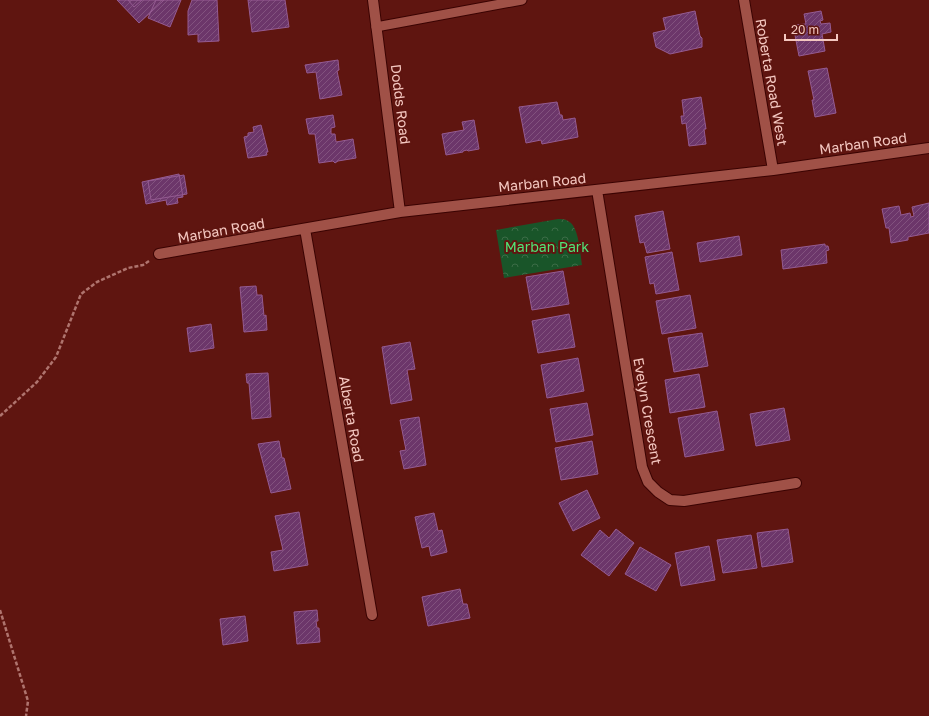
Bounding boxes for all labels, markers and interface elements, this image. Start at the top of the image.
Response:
scale bar [785,16,837,42]
street label: Roberta Road West [752,17,792,147]
text: 20 m [791,22,819,37]
street label: Dodds Road [388,63,414,145]
street label: Marban Road [818,128,908,158]
street label: Marban Road [497,169,587,195]
street label: Marban Road [176,214,266,246]
park label: Marban Park [505,238,589,255]
street label: Evelyn Crescent [630,356,666,466]
street label: Alberta Road [336,375,368,463]

